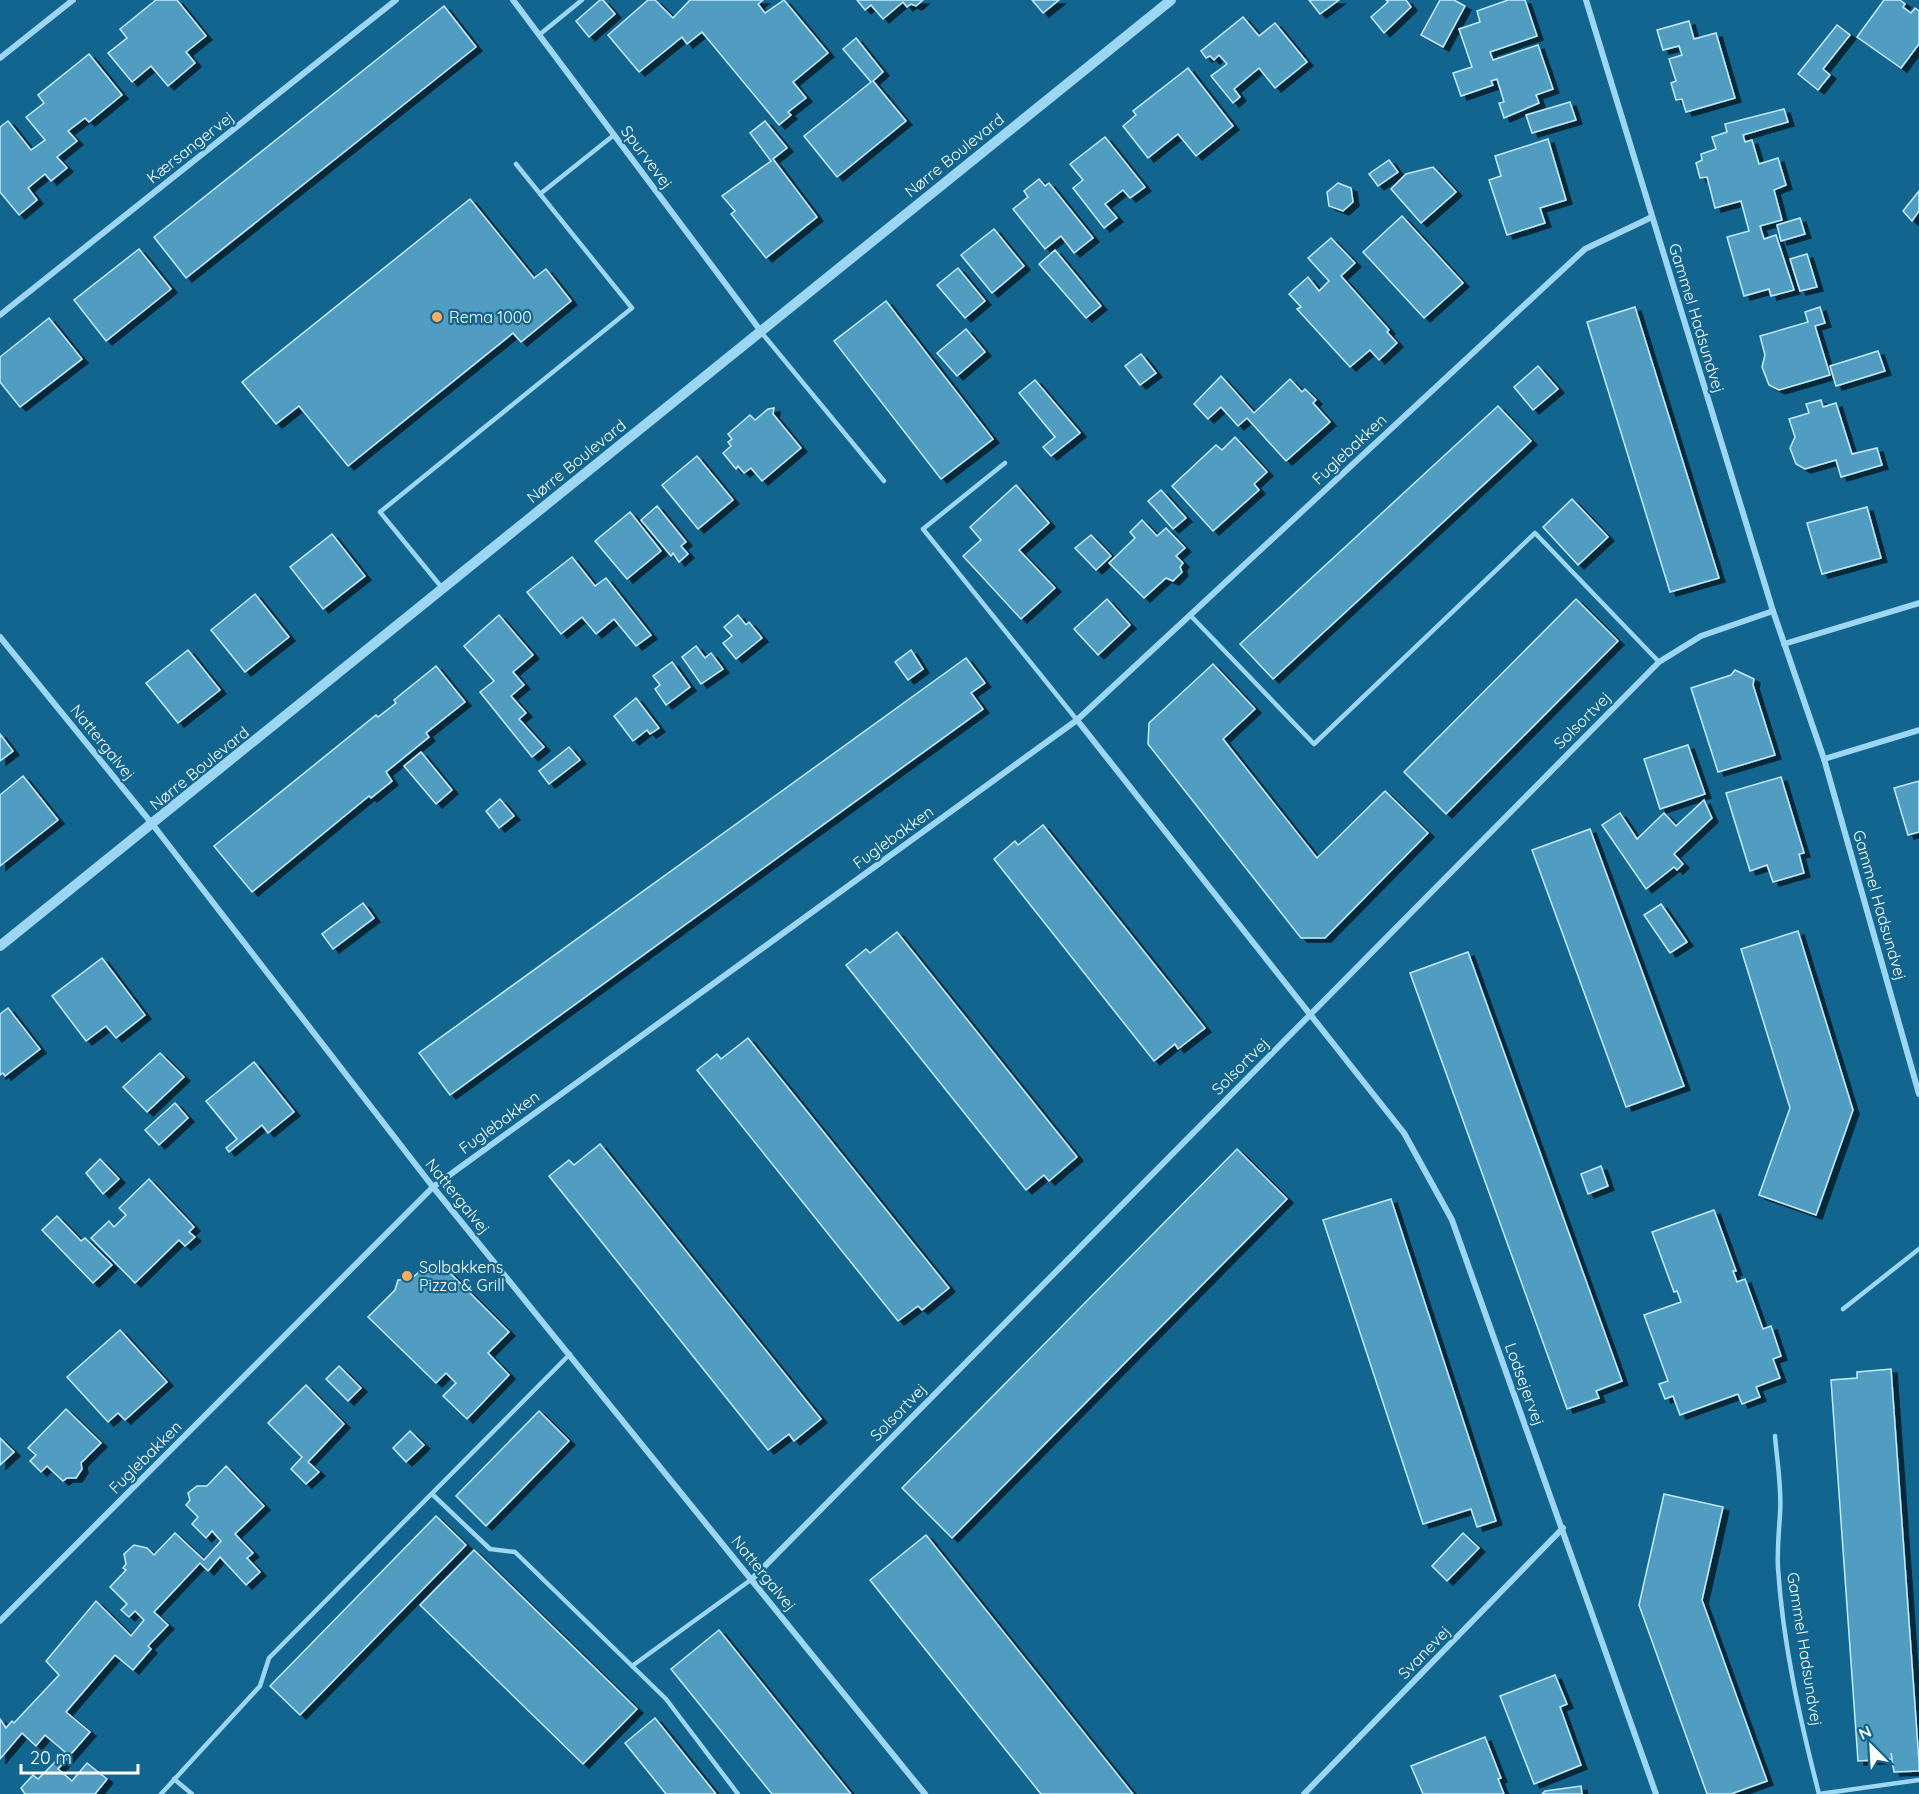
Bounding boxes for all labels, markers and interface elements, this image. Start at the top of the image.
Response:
street label: Kærsangervej [142,107,238,187]
street label: Nørre Boulevard [900,109,1008,201]
street label: Spurvevej [617,121,677,193]
street label: Gammel Hadsundvej [1665,241,1729,395]
place label: Rema 1000 [449,307,532,327]
marker: Rema 1000 [430,310,444,324]
street label: Fuglebakken [1308,409,1390,489]
street label: Nørre Boulevard [522,415,630,507]
street label: Solsortvej [1549,687,1615,753]
street label: Nattergalvej [66,700,140,784]
street label: Nørre Boulevard [145,722,253,814]
street label: Fuglebakken [849,801,937,873]
street label: Gammel Hadsundvej [1849,827,1911,983]
street label: Solsortvej [1207,1033,1273,1099]
street label: Fuglebakken [455,1086,543,1158]
street label: Nattergalvej [421,1154,495,1238]
place label: Solbakkens Pizza & Grill [419,1257,505,1295]
marker: Solbakkens Pizza & Grill [400,1269,414,1283]
street label: Lodsejervej [1501,1340,1549,1428]
street label: Solsortvej [866,1379,930,1445]
street label: Fuglebakken [104,1416,186,1498]
street label: Nattergalvej [727,1531,801,1615]
street label: Gammel Hadsundvej [1783,1571,1827,1727]
street label: Svanevej [1394,1621,1454,1683]
north arrow [1841,1716,1901,1776]
text: N [1855,1721,1874,1744]
scale bar [21,1737,138,1775]
text: 20 m [30,1746,72,1769]

